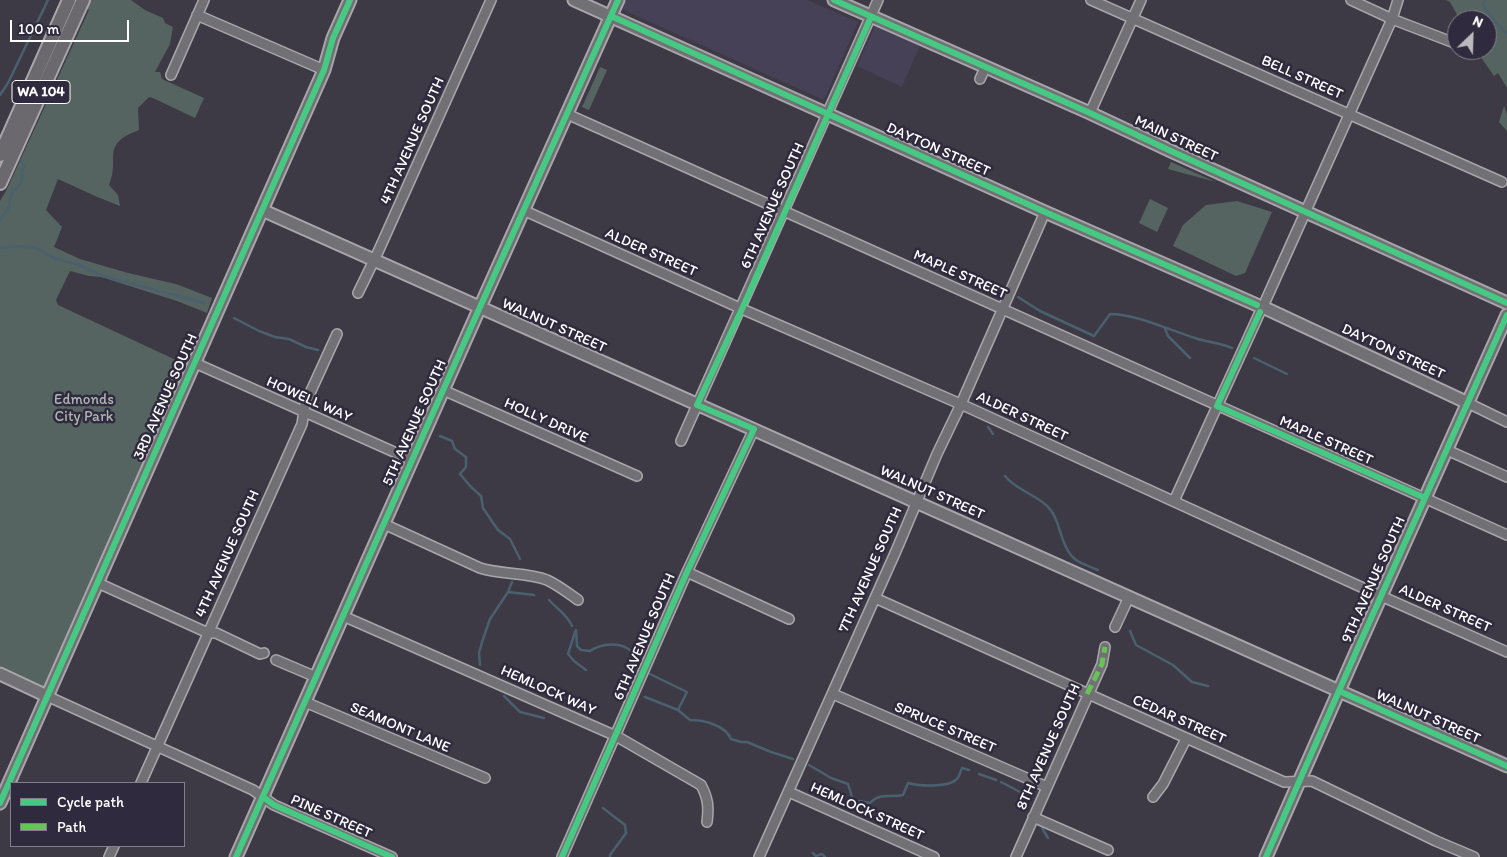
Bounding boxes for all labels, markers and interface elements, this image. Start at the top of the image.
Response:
scale bar [12,10,131,42]
north arrow [1447,10,1497,60]
text: N [1470,12,1486,31]
text: 100 m [18,20,59,38]
street label: BELL STREET [1258,52,1346,104]
street label: 4TH AVENUE SOUTH [377,75,449,207]
road number: WA 104 [12,80,70,104]
street label: MAIN STREET [1131,112,1221,166]
street label: DAYTON STREET [883,119,993,181]
street label: 6TH AVENUE SOUTH [737,140,809,272]
street label: ALDER STREET [602,225,700,281]
street label: MAPLE STREET [910,246,1010,304]
street label: WALNUT STREET [499,295,609,357]
street label: DAYTON STREET [1339,320,1447,384]
street label: 3RD AVENUE SOUTH [130,331,202,463]
street label: 5TH AVENUE SOUTH [379,357,451,489]
street label: HOWELL WAY [263,373,355,427]
street label: ALDER STREET [973,388,1071,446]
park label: Edmonds City Park [54,391,114,426]
street label: HOLLY DRIVE [501,394,591,448]
street label: MAPLE STREET [1276,412,1376,470]
street label: WALNUT STREET [877,462,987,524]
street label: 4TH AVENUE SOUTH [192,488,264,620]
street label: 7TH AVENUE SOUTH [835,504,907,636]
street label: 9TH AVENUE SOUTH [1338,514,1410,646]
street label: 6TH AVENUE SOUTH [610,571,680,703]
street label: ALDER STREET [1396,581,1494,637]
street label: HEMLOCK WAY [498,662,598,720]
street label: 8TH AVENUE SOUTH [1013,681,1085,813]
street label: WALNUT STREET [1373,686,1483,748]
street label: CEDAR STREET [1129,691,1229,749]
street label: SPRUCE STREET [891,698,999,758]
street label: SEAMONT LANE [347,699,453,757]
street label: HEMLOCK STREET [807,779,927,845]
legend [10,782,185,847]
street label: PINE STREET [287,791,375,843]
text: Cycle path [57,793,124,811]
text: Path [57,818,86,836]

